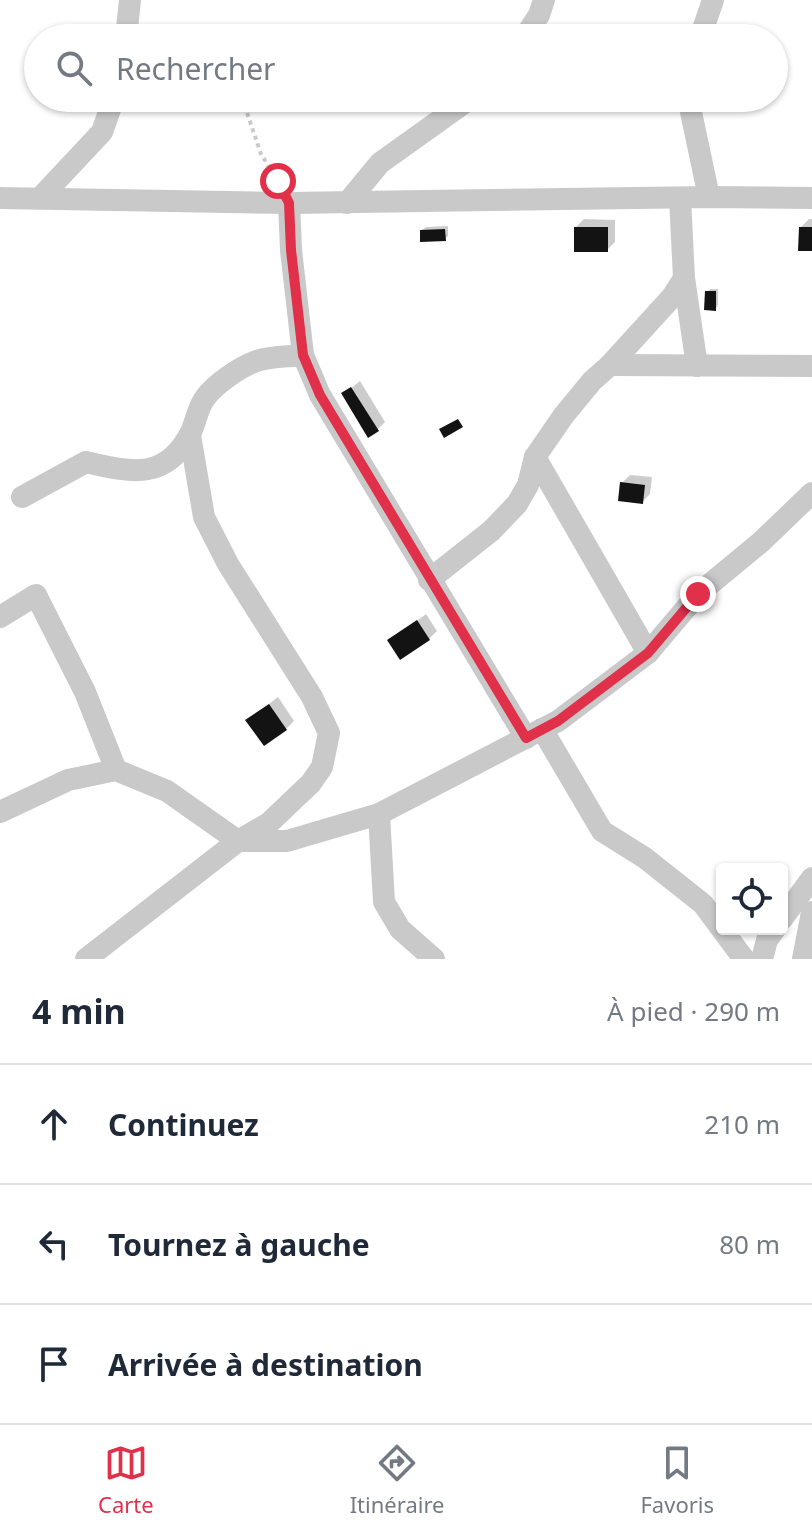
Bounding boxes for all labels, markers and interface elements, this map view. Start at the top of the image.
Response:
search box [24,24,788,112]
icon: search [52,46,96,90]
text: Rechercher [116,48,275,89]
route start [260,163,296,199]
route end [680,576,716,612]
map controls [716,863,788,935]
button: locate [716,863,788,935]
text: 4 min [32,988,126,1034]
text: À pied · 290 m [607,993,780,1029]
icon: ahead [32,1102,76,1146]
text: Continuez [108,1104,259,1145]
text: 210 m [704,1106,780,1142]
icon: left [32,1222,76,1266]
text: Tournez à gauche [108,1224,370,1265]
text: 80 m [719,1226,780,1262]
icon: arrive [32,1342,76,1386]
text: Arrivée à destination [108,1344,423,1385]
tab: Carte [98,1441,154,1519]
tab: Itinéraire [350,1441,444,1519]
tab: Favoris [640,1441,714,1519]

